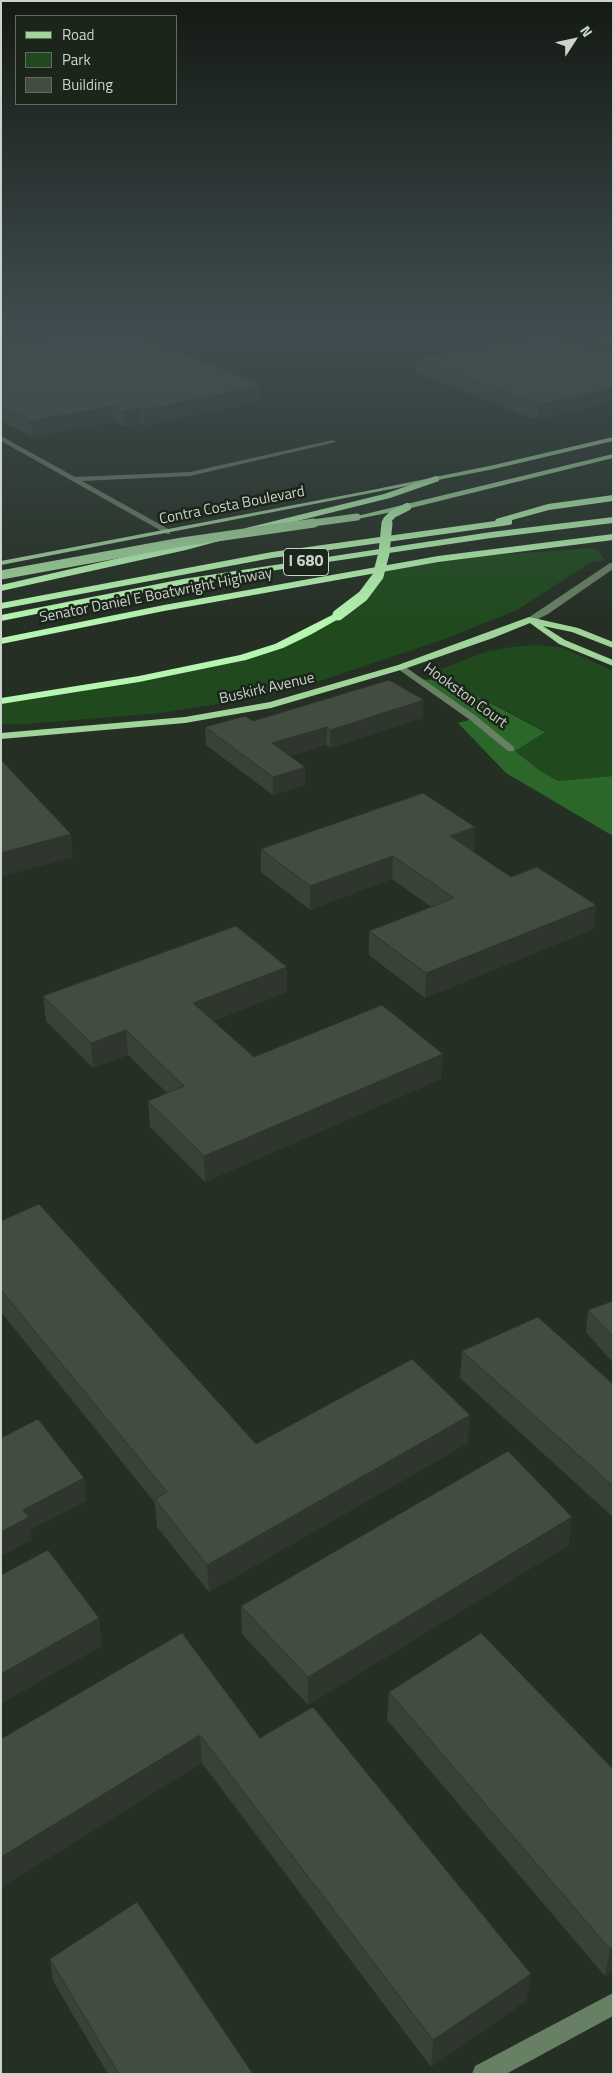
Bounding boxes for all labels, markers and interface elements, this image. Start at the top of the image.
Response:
legend [15,15,178,105]
north arrow [549,15,599,65]
text: N [575,21,598,41]
text: Road [62,23,94,46]
text: Park [62,48,91,71]
text: Building [62,73,113,96]
street label: Contra Costa Boulevard [158,483,306,529]
road number: I 680 [284,548,328,576]
street label: Senator Daniel E Boatwright Highway [38,565,274,627]
street label: Hookston Court [420,660,510,732]
street label: Buskirk Avenue [218,669,316,709]

